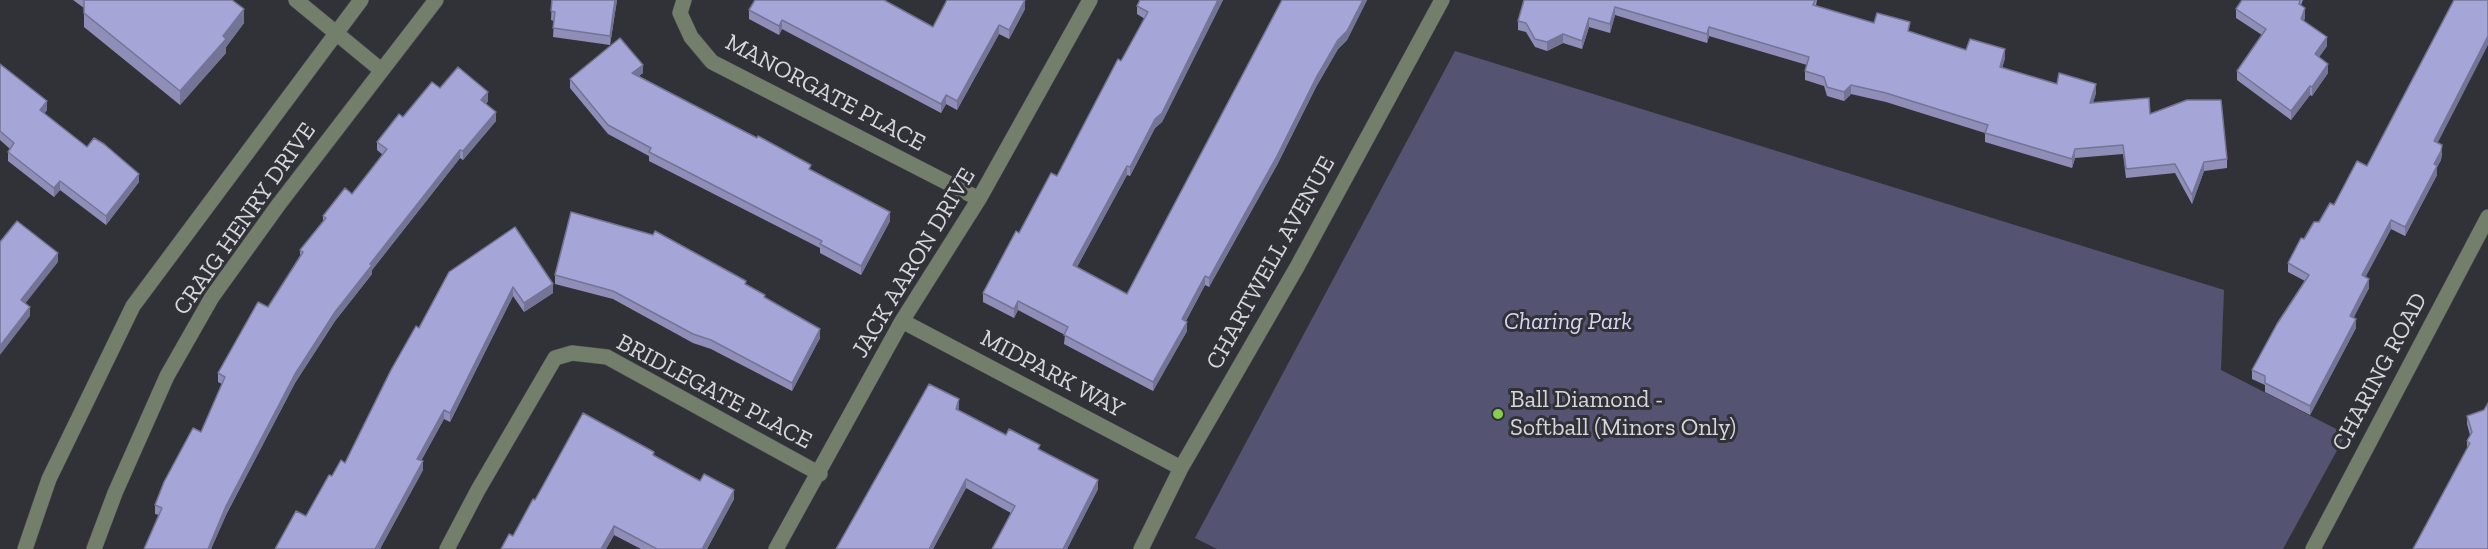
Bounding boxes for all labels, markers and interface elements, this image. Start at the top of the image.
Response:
street label: MANORGATE PLACE [720,28,930,158]
street label: CRAIG HENRY DRIVE [168,117,322,321]
street label: CHARTWELL AVENUE [1200,151,1342,375]
street label: JACK AARON DRIVE [846,163,982,363]
street label: CHARING ROAD [2326,288,2434,456]
park label: Charing Park [1504,308,1632,336]
street label: MIDPARK WAY [975,324,1129,424]
street label: BRIDLEGATE PLACE [611,328,817,456]
place label: Ball Diamond - Softball (Minors Only) [1510,386,1736,442]
marker: Ball Diamond - Softball (Minors Only) [1491,407,1505,421]

